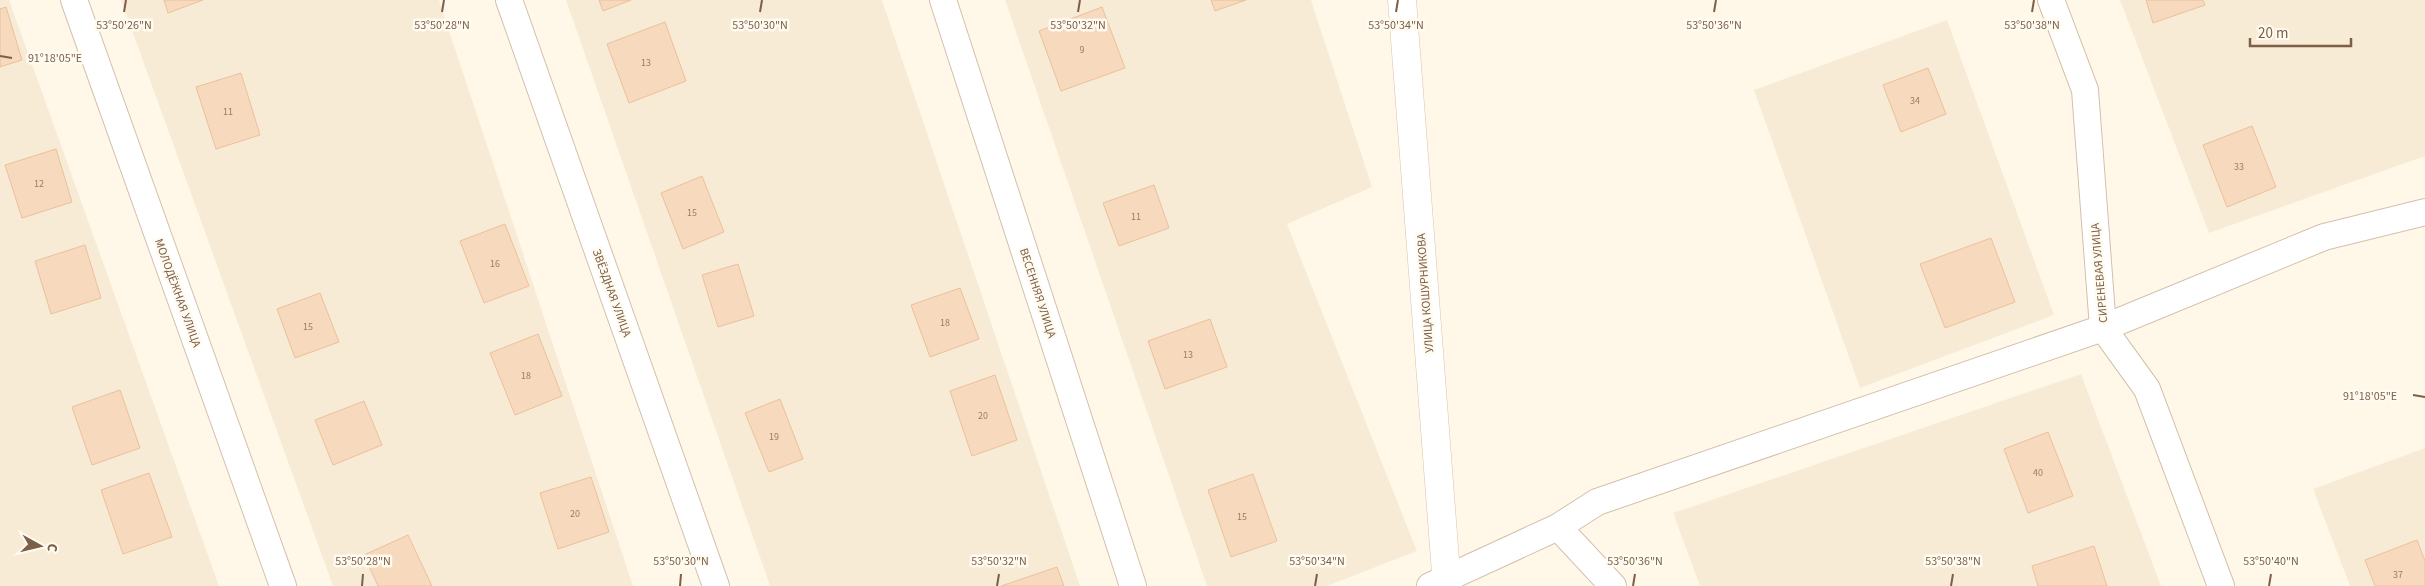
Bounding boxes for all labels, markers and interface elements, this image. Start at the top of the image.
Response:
scale bar [2250,15,2351,47]
text: 53°50'26"N [96,17,152,34]
text: 53°50'28"N [414,17,470,34]
text: 53°50'30"N [732,17,788,34]
text: 53°50'32"N [1050,17,1106,34]
text: 53°50'34"N [1368,17,1424,34]
text: 53°50'36"N [1686,17,1742,34]
text: 53°50'38"N [2004,17,2060,34]
text: 20 m [2258,23,2288,44]
house number: 9 [1080,43,1085,57]
text: 91°18'05"E [28,50,82,67]
house number: 13 [641,56,651,70]
house number: 34 [1910,94,1920,108]
house number: 11 [223,105,233,119]
house number: 33 [2234,160,2244,174]
house number: 12 [34,177,44,191]
house number: 15 [687,206,697,220]
house number: 11 [1131,210,1141,224]
street label: СИРЕНЕВАЯ УЛИЦА [2087,222,2112,324]
street label: УЛИЦА КОШУРНИКОВА [1413,232,1438,353]
street label: МОЛОДЁЖНАЯ УЛИЦА [150,236,205,350]
street label: ВЕСЕННЯЯ УЛИЦА [1015,246,1060,341]
street label: ЗВЁЗДНАЯ УЛИЦА [588,247,636,340]
house number: 16 [490,257,500,271]
house number: 18 [940,316,950,330]
house number: 15 [303,320,313,334]
house number: 13 [1183,348,1193,362]
house number: 18 [521,369,531,383]
text: 91°18'05"E [2343,388,2397,405]
house number: 20 [978,409,988,423]
house number: 19 [769,430,779,444]
house number: 40 [2033,466,2043,480]
house number: 20 [570,507,580,521]
house number: 15 [1237,510,1247,524]
north arrow [15,521,65,571]
text: С [41,542,62,553]
text: 53°50'28"N [335,553,391,570]
text: 53°50'30"N [653,553,709,570]
text: 53°50'32"N [971,553,1027,570]
text: 53°50'34"N [1289,553,1345,570]
text: 53°50'36"N [1607,553,1663,570]
text: 53°50'38"N [1925,553,1981,570]
text: 53°50'40"N [2243,553,2299,570]
house number: 37 [2393,568,2403,582]

